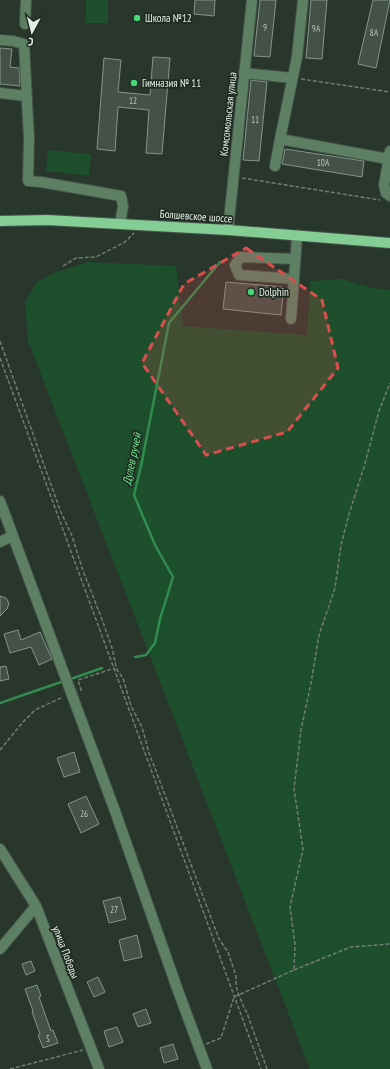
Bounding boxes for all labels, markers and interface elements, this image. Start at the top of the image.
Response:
place label: Школа №12 [145,11,192,25]
north arrow [12,12,52,52]
marker: Школа №12 [132,13,142,23]
house number: 9 [263,22,267,33]
house number: 9А [312,23,321,34]
house number: 8А [370,27,379,38]
text: С [27,35,34,49]
street label: Комсомольская улица [217,71,239,157]
place label: Гимназия № 11 [142,76,201,90]
marker: Гимназия № 11 [129,78,139,88]
house number: 12 [129,95,137,106]
house number: 11 [251,114,259,125]
house number: 10А [317,157,330,168]
street label: Болшевское шоссе [159,206,233,226]
place label: Dolphin [259,285,289,299]
marker: Dolphin [246,287,256,297]
water label: Дулев ручей [119,430,145,487]
house number: 26 [80,808,88,819]
house number: 27 [110,904,118,915]
street label: улица Победы [50,924,82,980]
house number: 5 [46,1033,50,1044]

